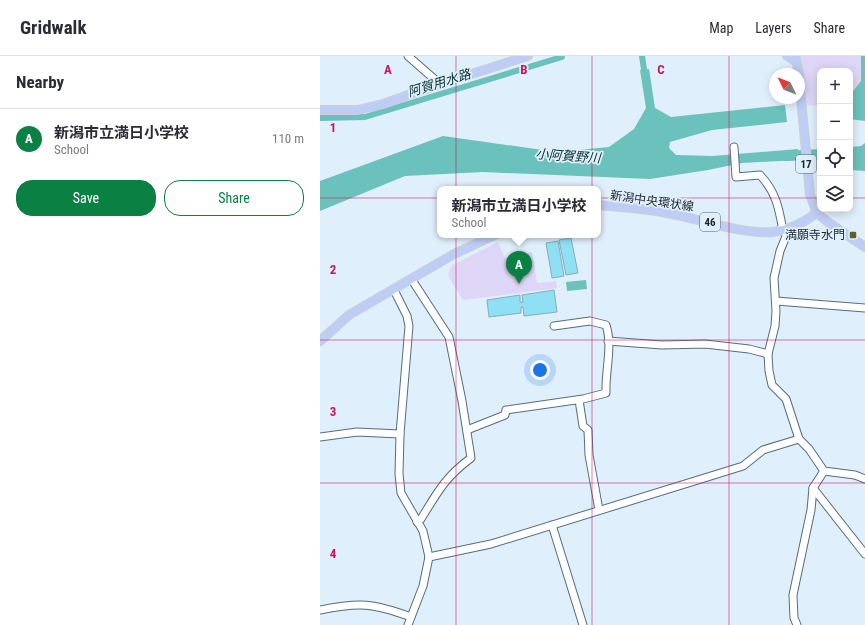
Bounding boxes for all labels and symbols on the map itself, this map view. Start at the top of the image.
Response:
text: A [384,62,392,77]
text: B [520,62,528,77]
text: C [657,62,665,77]
water label: 阿賀用水路 [406,66,473,100]
north arrow [769,68,805,104]
text: 1 [330,120,336,135]
water label: 小阿賀野川 [535,146,603,166]
road number: 17 [796,155,816,173]
street label: 新潟中央環状線 [609,188,695,214]
road number: 46 [700,213,720,231]
place label: 満願寺水門 [785,228,845,242]
marker: 満願寺水門 [848,230,858,240]
pin: A [506,251,532,284]
text: 2 [330,262,337,277]
your location [530,360,550,380]
text: 3 [330,404,336,419]
text: 4 [330,546,337,561]

